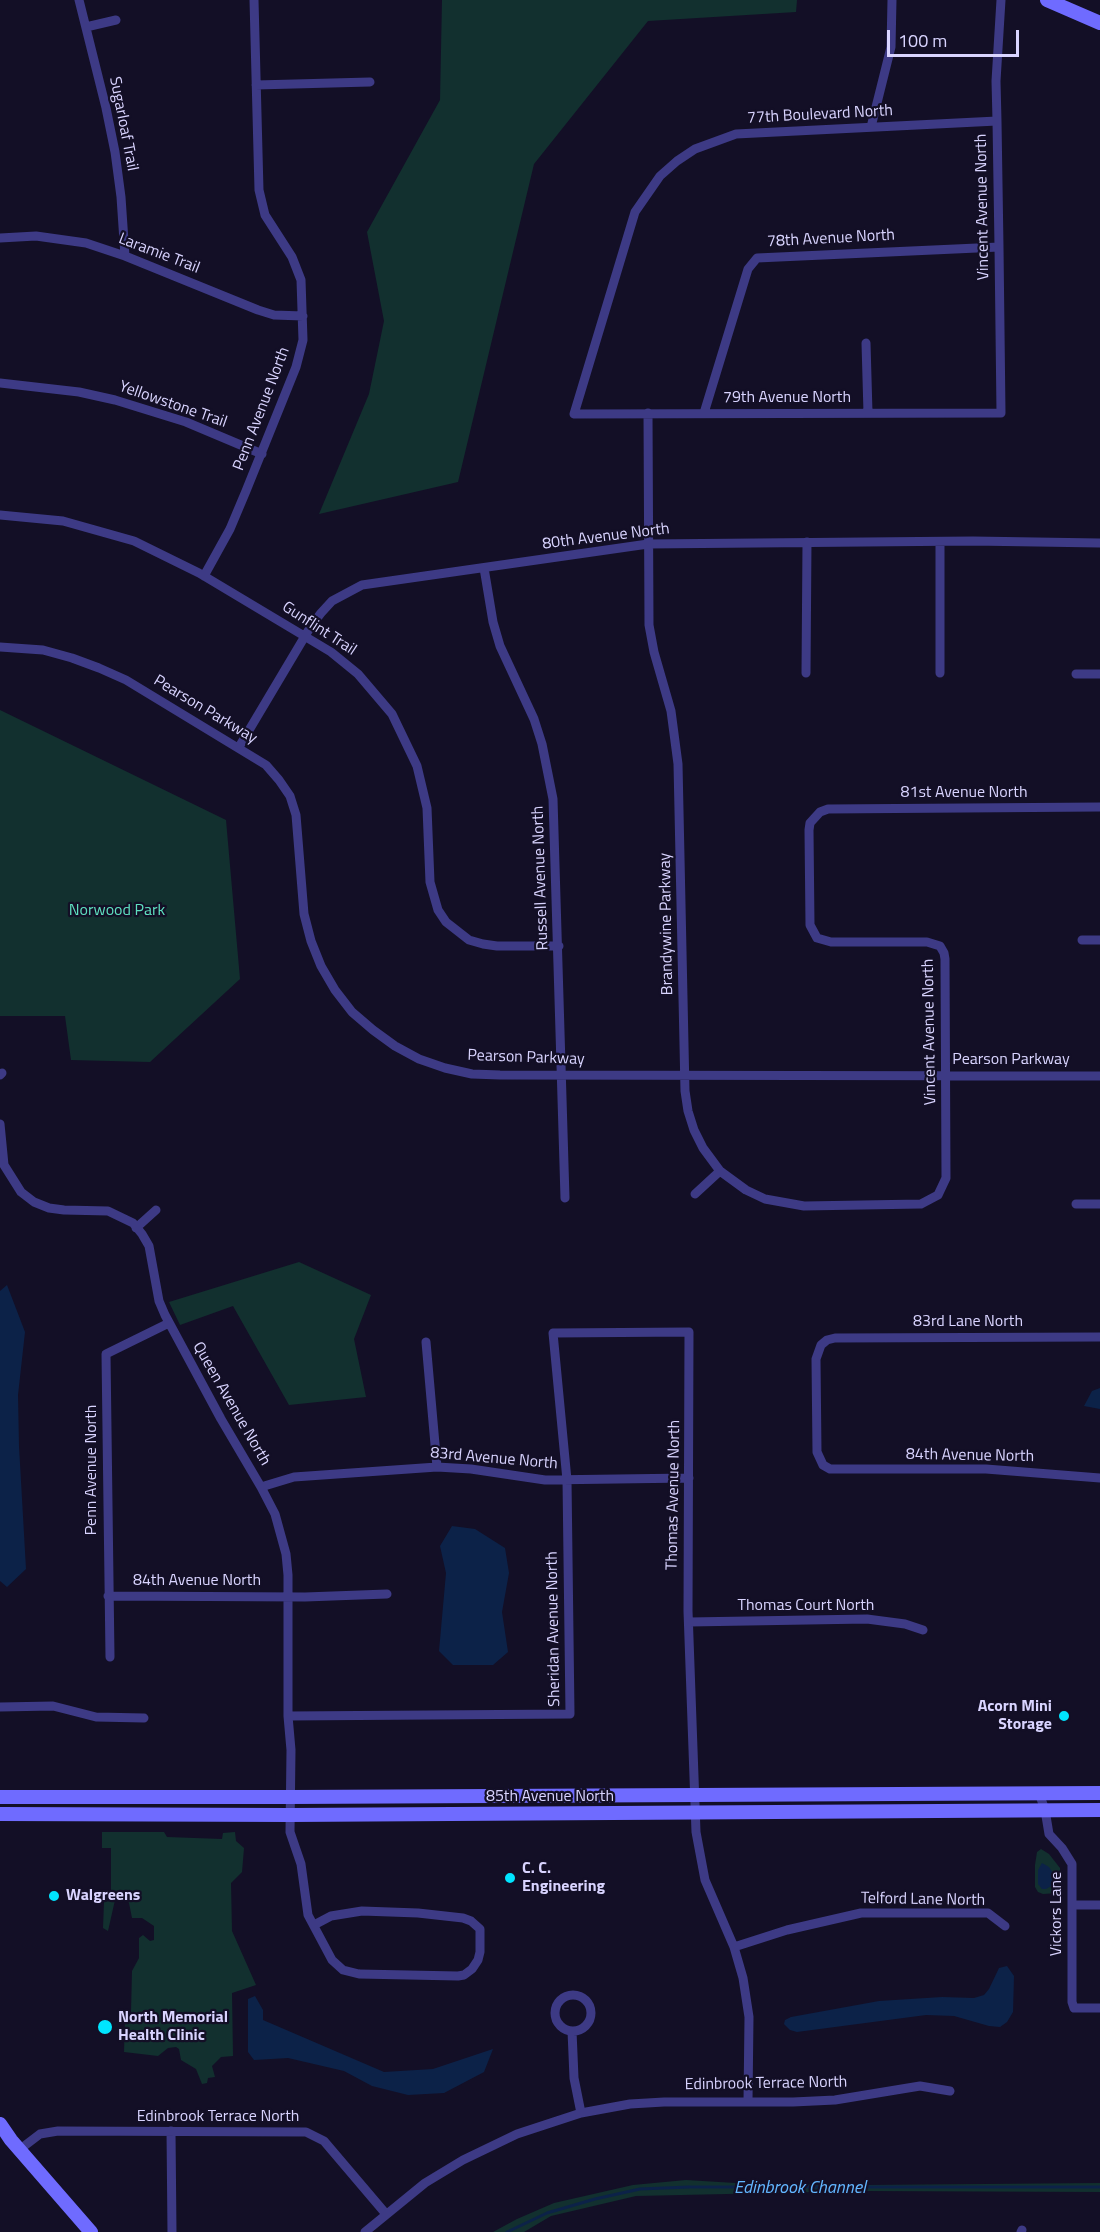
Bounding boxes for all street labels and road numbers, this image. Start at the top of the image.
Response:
street label: Sugarloaf Trail [104,75,142,173]
street label: 77th Boulevard North [747,102,893,128]
street label: Vincent Avenue North [972,134,994,280]
street label: 78th Avenue North [767,226,895,252]
street label: Laramie Trail [116,230,202,278]
street label: Penn Avenue North [230,345,294,473]
street label: Yellowstone Trail [116,378,230,432]
street label: 79th Avenue North [723,388,851,408]
street label: 80th Avenue North [541,520,671,554]
street label: Gunflint Trail [278,598,360,660]
street label: Pearson Parkway [150,672,260,748]
street label: 81st Avenue North [901,783,1027,803]
street label: Russell Avenue North [529,805,553,951]
street label: Brandywine Parkway [656,853,678,995]
street label: Vincent Avenue North [919,959,941,1105]
street label: Pearson Parkway [467,1046,585,1070]
street label: Pearson Parkway [952,1050,1070,1070]
street label: 83rd Lane North [913,1312,1023,1332]
street label: Queen Avenue North [188,1339,274,1469]
street label: Penn Avenue North [82,1405,102,1535]
street label: Thomas Avenue North [663,1420,685,1570]
street label: 83rd Avenue North [430,1444,558,1474]
street label: 84th Avenue North [906,1445,1034,1467]
street label: Sheridan Avenue North [543,1551,565,1707]
street label: 84th Avenue North [133,1571,261,1591]
street label: Thomas Court North [738,1596,874,1616]
street label: 85th Avenue North [486,1787,614,1807]
street label: Vickors Lane [1047,1872,1067,1956]
street label: Telford Lane North [861,1889,985,1911]
street label: Edinbrook Terrace North [685,2073,847,2095]
street label: Edinbrook Terrace North [137,2107,299,2127]

